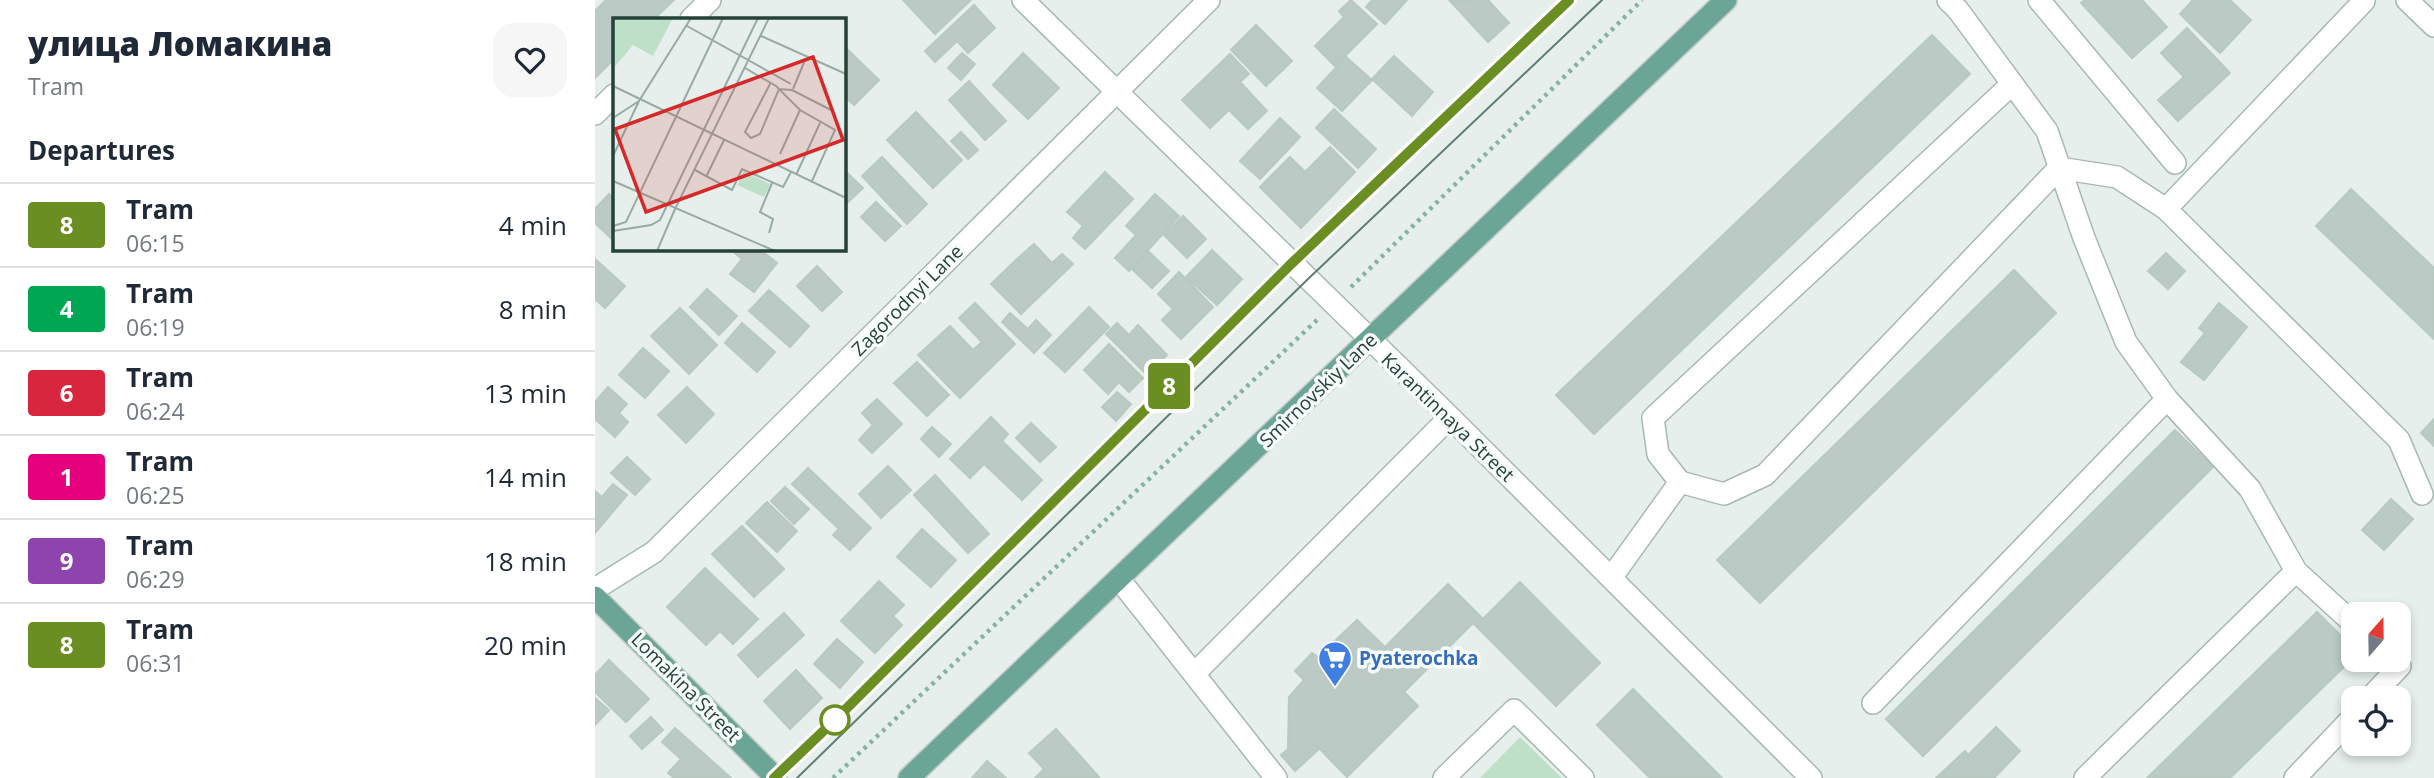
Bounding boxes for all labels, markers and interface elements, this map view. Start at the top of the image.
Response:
inset map [613,18,845,250]
text: улица Ломакина [28,21,332,66]
button: heart [493,23,567,97]
text: Tram [28,70,84,102]
text: Departures [28,132,175,168]
text: Tram [126,191,194,227]
text: 4 min [499,207,567,243]
text: 8 [60,208,73,241]
text: 06:15 [126,227,185,259]
street label: Zagorodnyi Lane [846,239,968,361]
text: Tram [126,275,194,311]
text: 8 min [499,291,567,327]
text: 4 [60,292,73,325]
text: 06:19 [126,311,185,343]
street label: Smirnovskiy Lane [1253,327,1383,453]
street label: Karantinnaya Street [1376,347,1520,488]
text: Tram [126,359,194,395]
line badge: 8 [1146,363,1192,409]
text: 8 [1162,369,1176,402]
text: 13 min [484,375,567,411]
text: 6 [60,376,73,409]
text: 06:24 [126,395,185,427]
text: Tram [126,443,194,479]
text: 14 min [484,459,567,495]
text: 1 [60,460,73,493]
text: 06:25 [126,479,185,511]
text: Tram [126,527,194,563]
text: 18 min [484,543,567,579]
text: 9 [60,544,73,577]
text: 06:29 [126,563,185,595]
north arrow [2341,602,2411,672]
map controls [2341,602,2411,756]
text: Tram [126,611,194,647]
text: 20 min [484,627,567,663]
street label: Lomakina Street [626,627,746,747]
text: 8 [60,628,73,661]
supermarket icon: Pyaterochka [1316,639,1354,688]
place label: Pyaterochka [1359,645,1479,671]
text: 06:31 [126,647,185,679]
button: locate [2341,686,2411,756]
unlabelled marker [820,705,850,735]

